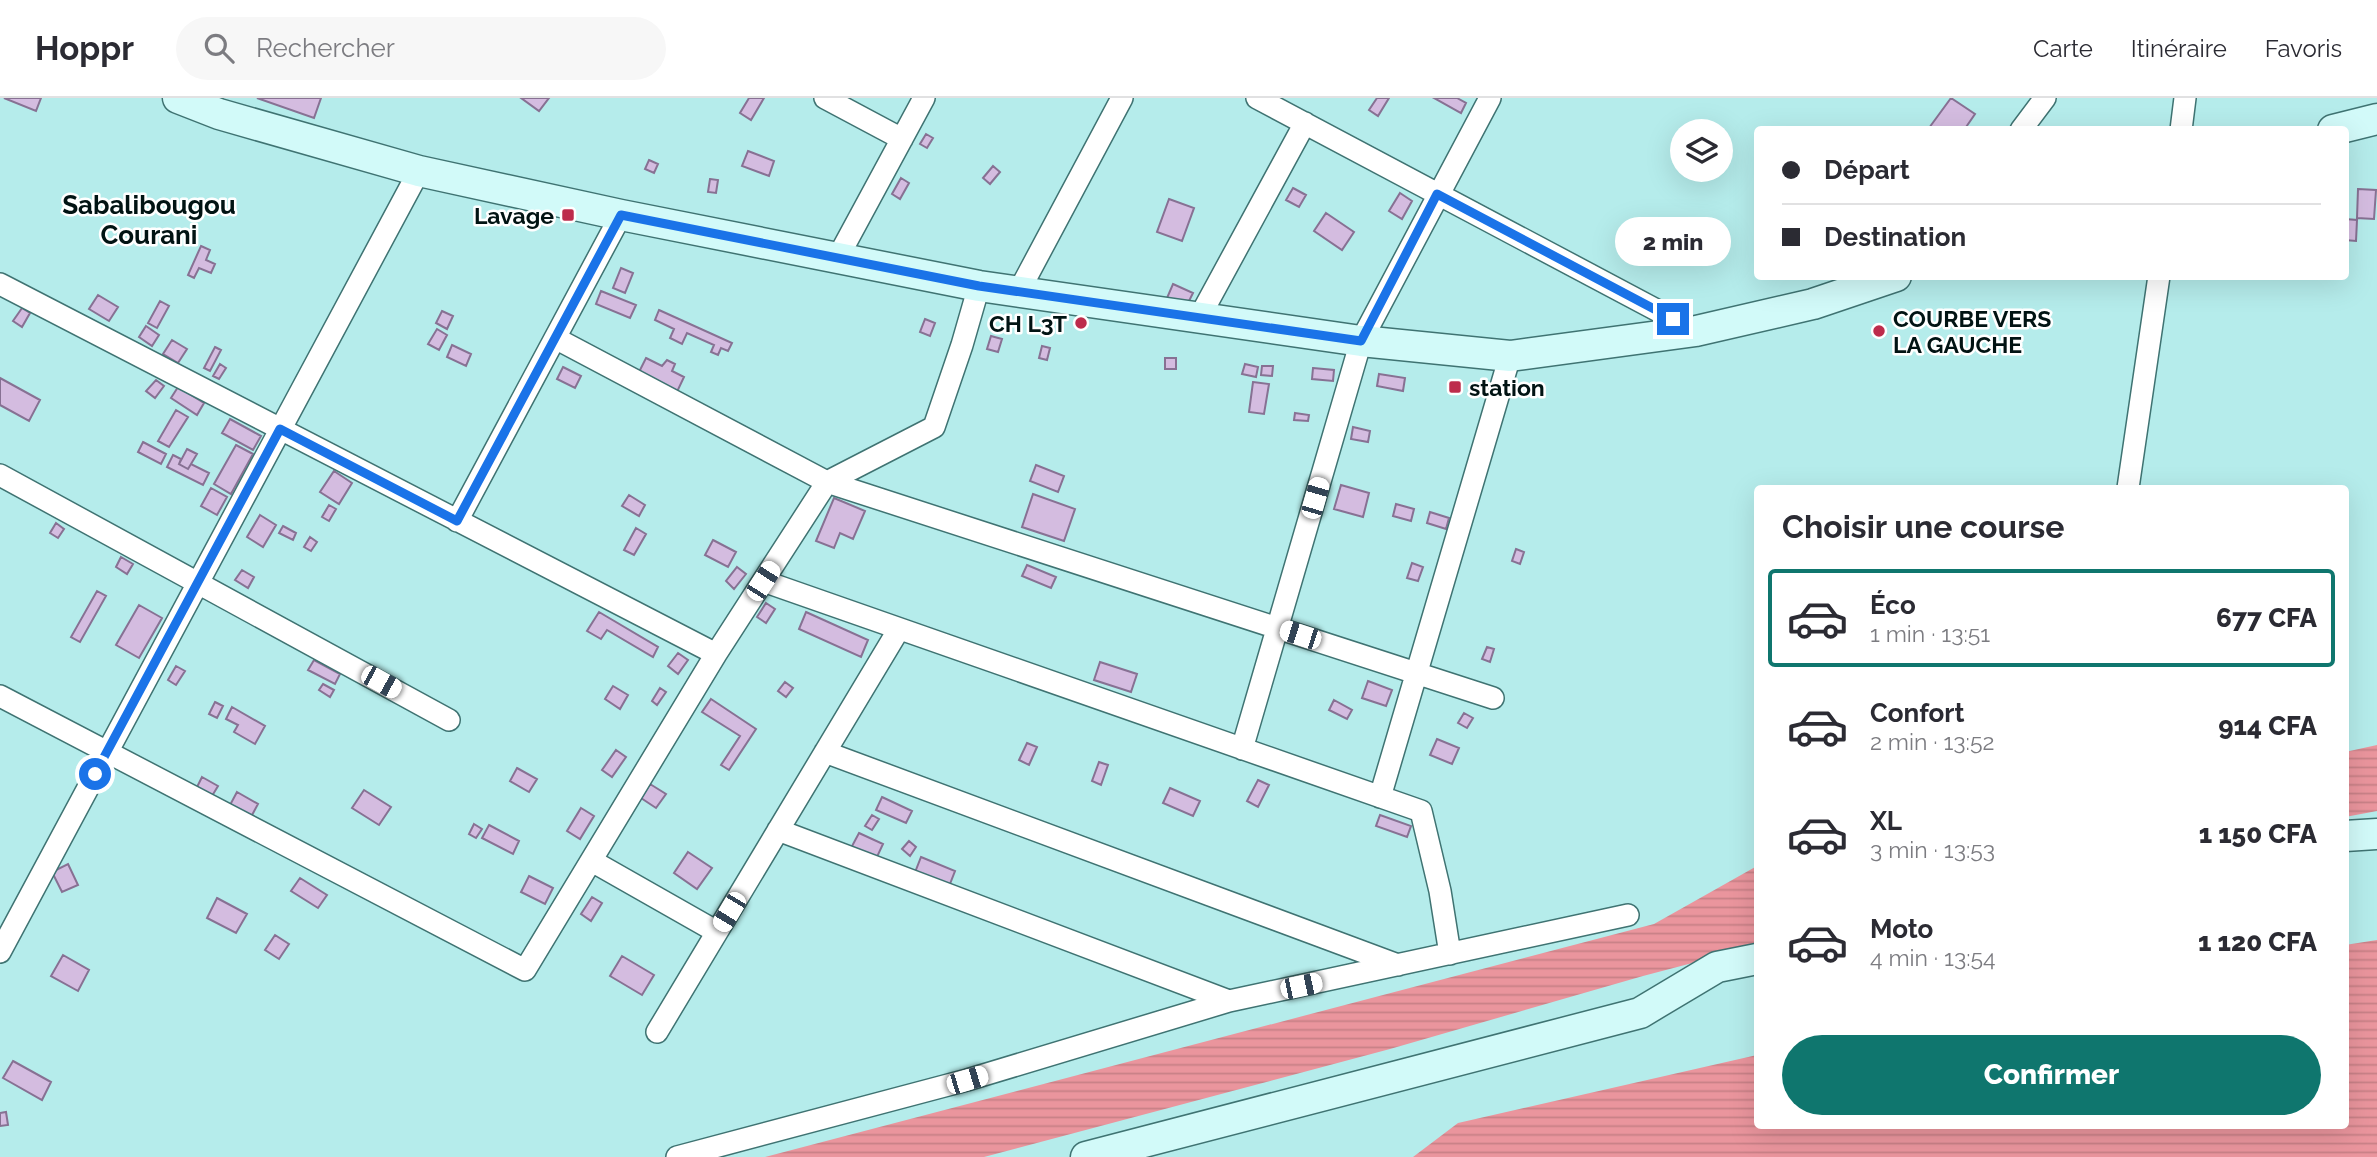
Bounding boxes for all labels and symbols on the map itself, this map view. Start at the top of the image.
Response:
district label: Sabalibougou Courani [62,190,236,250]
place label: Lavage [474,202,554,229]
marker: Lavage [560,207,576,223]
callout: 2 min [1615,218,1731,266]
route end [1657,303,1689,335]
place label: COURBE VERS LA GAUCHE [1893,305,2051,358]
place label: CH L3T [989,310,1067,337]
marker: CH L3T [1073,315,1089,331]
marker: COURBE VERS LA GAUCHE [1871,323,1887,339]
place label: station [1469,374,1545,401]
marker: station [1447,379,1463,395]
car [1300,475,1331,521]
car [743,558,784,604]
car [1277,619,1324,651]
car [358,663,405,701]
route start [79,758,111,790]
car [710,889,749,935]
car [1279,971,1324,1001]
car [944,1064,991,1096]

